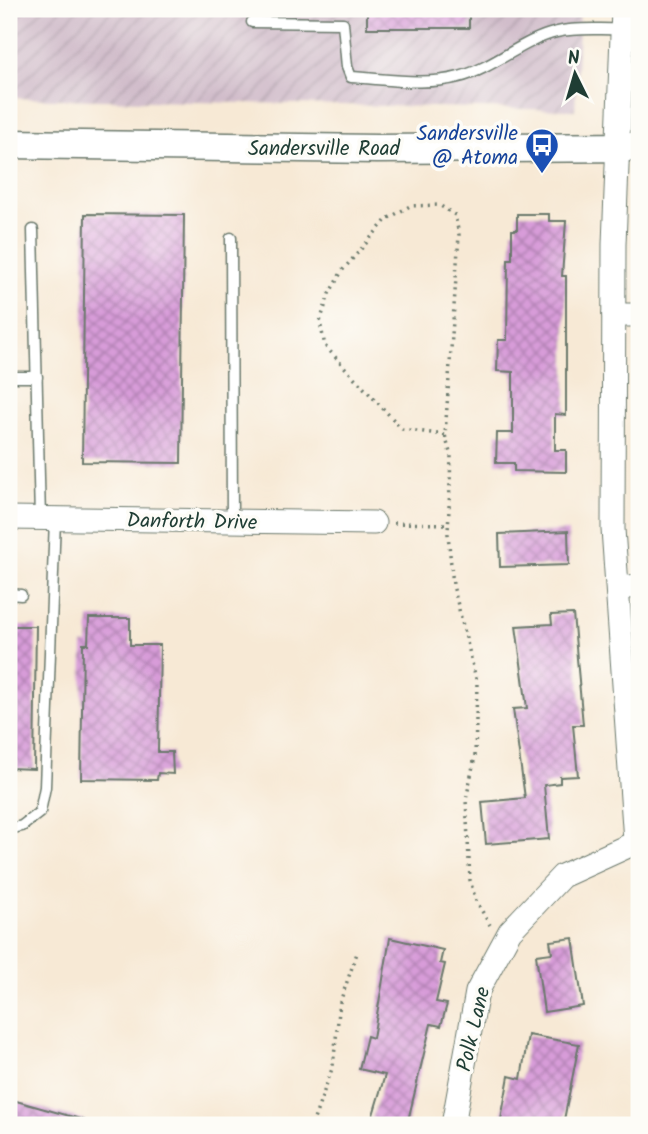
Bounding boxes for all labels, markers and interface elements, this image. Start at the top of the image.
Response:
north arrow [540,38,610,108]
text: N [566,44,581,75]
place label: Sandersville @ Atoma [416,118,519,175]
bus stop icon: Sandersville @ Atoma [523,126,561,175]
street label: Sandersville Road [248,133,401,166]
street label: Danforth Drive [126,505,258,540]
street label: Polk Lane [449,983,500,1075]

